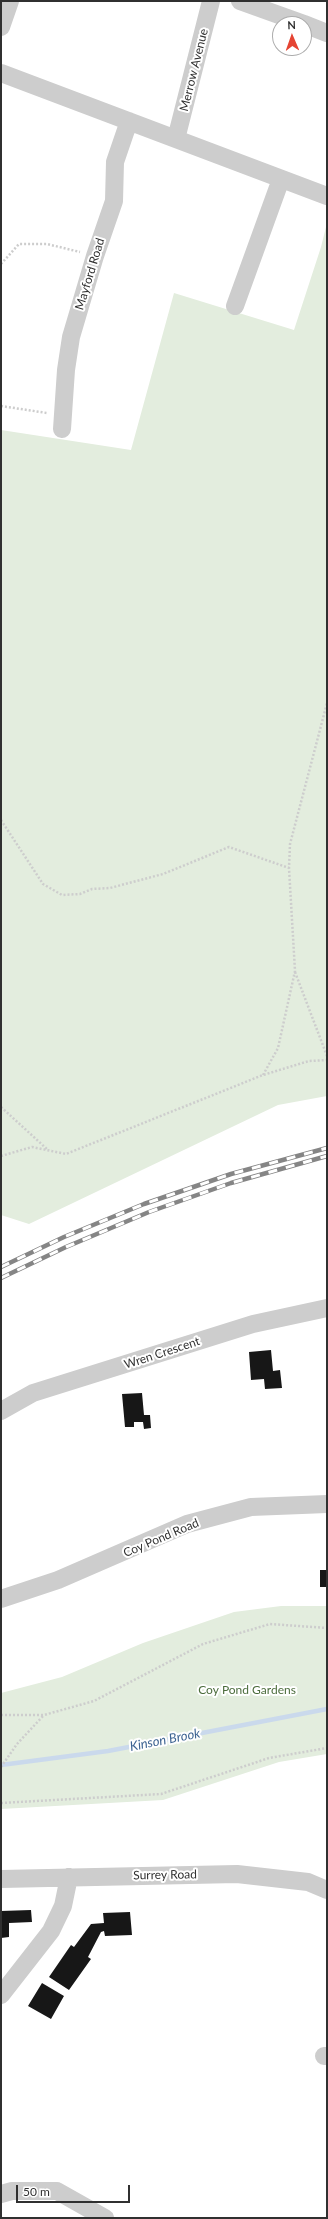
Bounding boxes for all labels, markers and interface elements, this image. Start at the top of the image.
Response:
north arrow [272,16,312,56]
text: N [287,18,296,31]
street label: Merrow Avenue [177,27,211,113]
street label: Mayford Road [72,236,108,312]
street label: Wren Crescent [122,1334,202,1372]
street label: Coy Pond Road [121,1516,201,1560]
park label: Coy Pond Gardens [198,1683,296,1697]
water label: Kinson Brook [128,1726,202,1754]
street label: Surrey Road [133,1867,197,1883]
scale bar [18,2177,132,2203]
text: 50 m [23,2184,50,2199]

